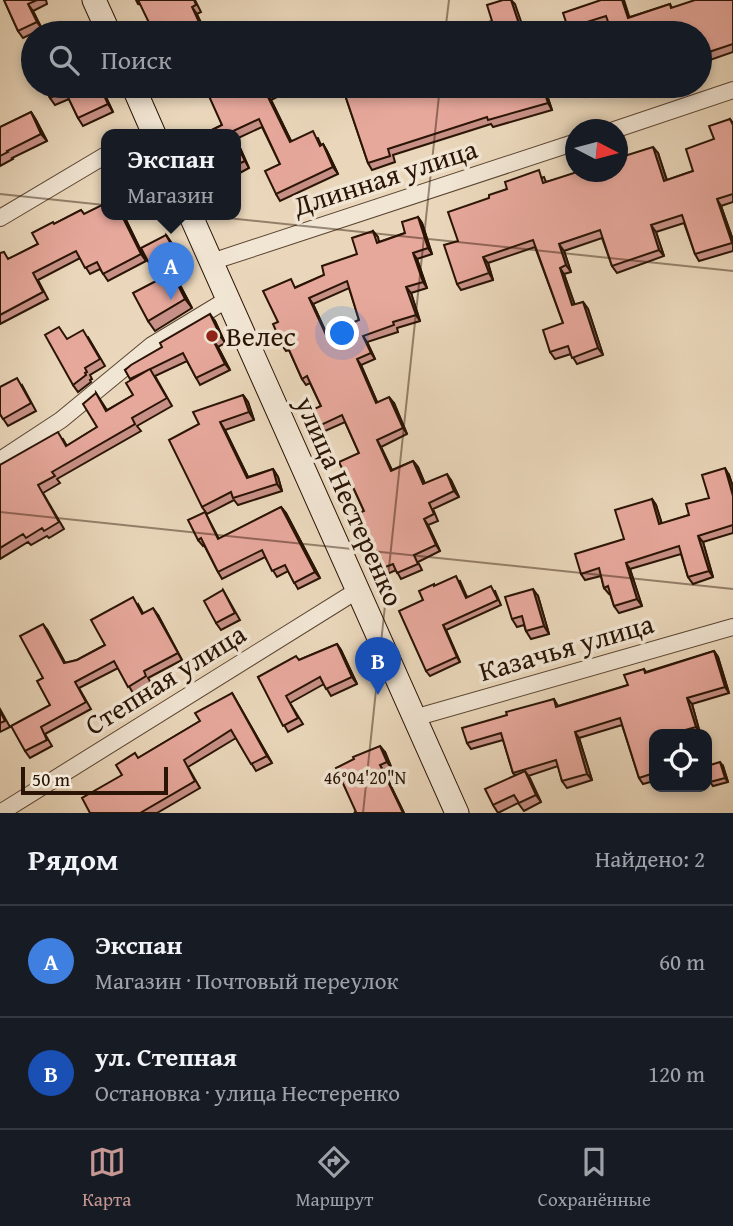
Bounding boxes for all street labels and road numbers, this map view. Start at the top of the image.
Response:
street label: Длинная улица [286,127,483,226]
street label: улица Нестеренко [285,388,415,612]
street label: Казачья улица [474,602,659,691]
street label: Степная улица [76,612,254,744]

